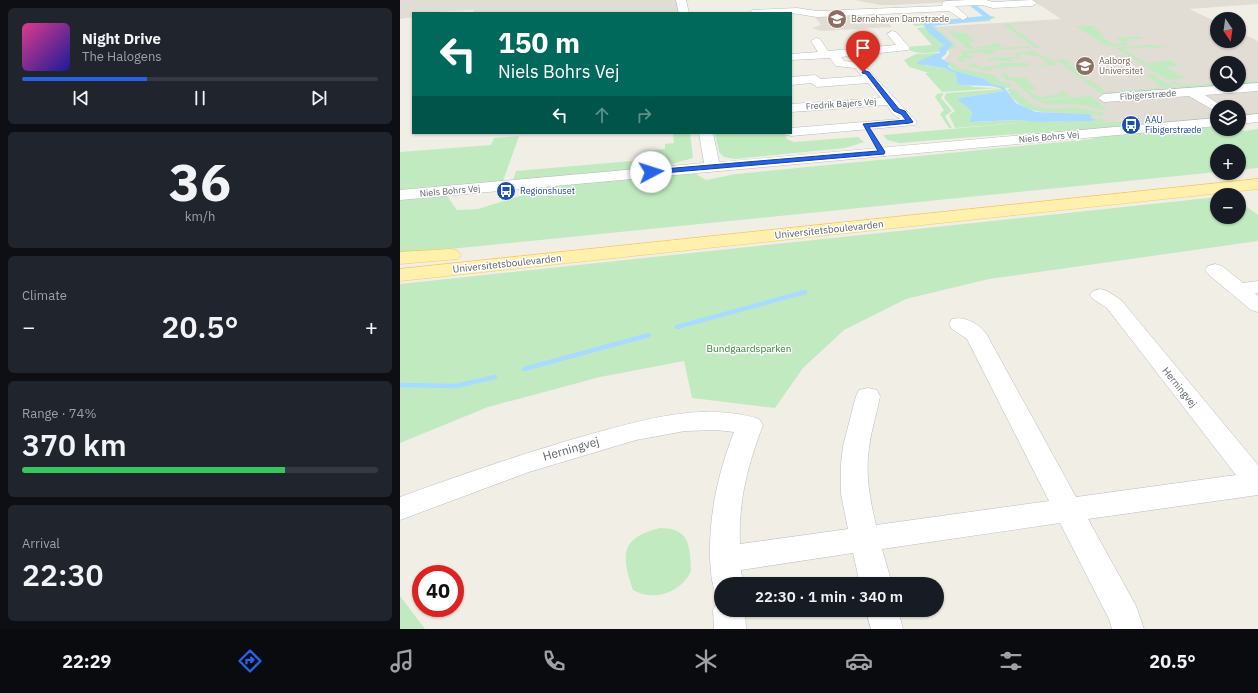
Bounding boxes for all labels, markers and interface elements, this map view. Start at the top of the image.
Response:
school or university icon: Børnehaven Damstræde [826,8,848,30]
north arrow [1210,12,1246,48]
map controls [1210,12,1246,224]
place label: Børnehaven Damstræde [851,13,949,24]
text: 150 m [498,24,580,61]
icon: left [432,28,484,80]
text: Night Drive [82,29,161,48]
pin [846,31,880,72]
icon: arrive [852,37,874,59]
text: The Halogens [82,48,162,65]
school or university icon: Aalborg Universitet [1074,55,1096,77]
place label: Aalborg Universitet [1099,55,1143,76]
button: search [1210,56,1246,92]
text: Niels Bohrs Vej [498,60,620,83]
icon: previous [70,87,92,109]
icon: pause [189,87,211,109]
icon: next [308,87,330,109]
street label: Fibigerstræde [1119,87,1177,102]
street label: Fredrik Bajers Vej [805,96,877,111]
button: layers [1210,100,1246,136]
icon: left [549,104,571,126]
icon: ahead [591,104,613,126]
icon: right [633,104,655,126]
bus stop icon: AAU Fibigerstræde [1120,114,1142,136]
place label: AAU Fibigerstræde [1145,114,1201,135]
street label: Niels Bohrs Vej [1018,128,1080,145]
button: + [1210,144,1246,180]
text: 36 [169,148,231,215]
position arrow [630,151,672,193]
bus stop icon: Regionshuset [495,180,517,202]
street label: Niels Bohrs Vej [419,182,481,199]
place label: Regionshuset [520,185,575,196]
button: − [1210,188,1246,224]
text: km/h [185,208,215,225]
street label: Universitetsboulevarden [774,217,884,242]
street label: Universitetsboulevarden [452,251,562,276]
text: Climate [22,287,67,304]
text: 20.5° [161,307,239,346]
text: − [22,312,35,341]
text: + [365,312,378,341]
park label: Bundgaardsparken [707,342,791,355]
street label: Herningvej [1159,364,1200,410]
text: Range · 74% [22,405,96,422]
text: 370 km [22,425,127,464]
street label: Herningvej [541,433,601,464]
text: Arrival [22,535,60,552]
text: 22:30 [22,555,104,594]
speed limit sign: 40 [412,565,464,617]
text: 22:30 · 1 min · 340 m [755,587,903,606]
icon: directions [236,647,264,675]
icon: music [388,647,416,675]
icon: phone [540,647,568,675]
icon: climate [692,647,720,675]
icon: car [845,647,873,675]
icon: filters [997,647,1025,675]
text: 22:29 [62,650,111,673]
text: 20.5° [1149,650,1196,673]

